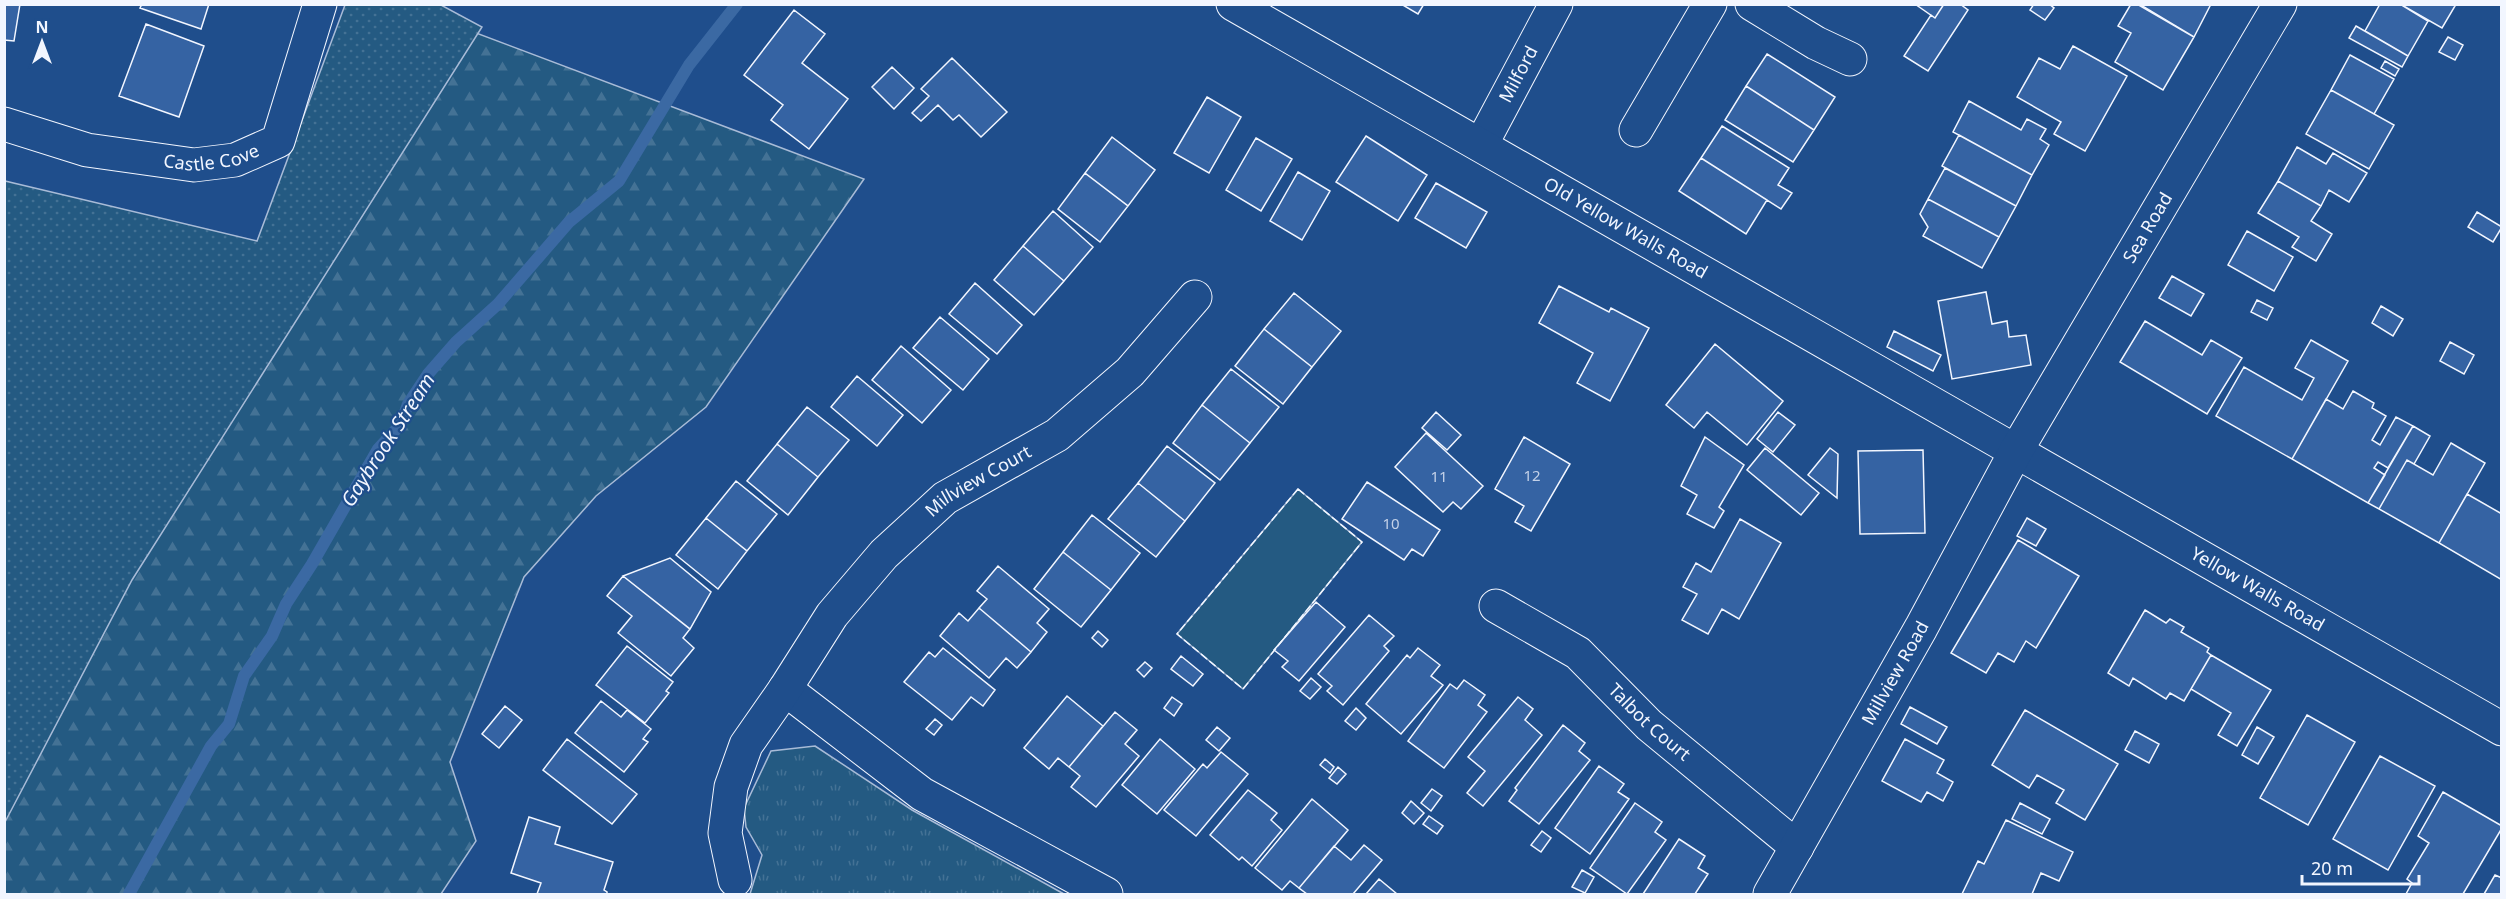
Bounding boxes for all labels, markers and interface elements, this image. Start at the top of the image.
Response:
north arrow [12,12,72,72]
text: N [35,16,49,38]
street label: Milford [1493,41,1543,106]
street label: Castle Cove [162,138,263,176]
street label: Old Yellow Walls Road [1540,171,1712,284]
street label: Sea Road [2117,188,2177,267]
water label: Gaybrook Stream [334,368,441,512]
street label: Millview Court [919,439,1035,522]
house number: 12 [1523,465,1541,485]
house number: 11 [1430,466,1448,486]
house number: 10 [1382,513,1400,533]
street label: Yellow Walls Road [2187,541,2329,636]
street label: Millview Road [1855,616,1934,729]
street label: Talbot Court [1604,678,1696,766]
scale bar [2302,848,2419,886]
text: 20 m [2311,856,2353,880]

